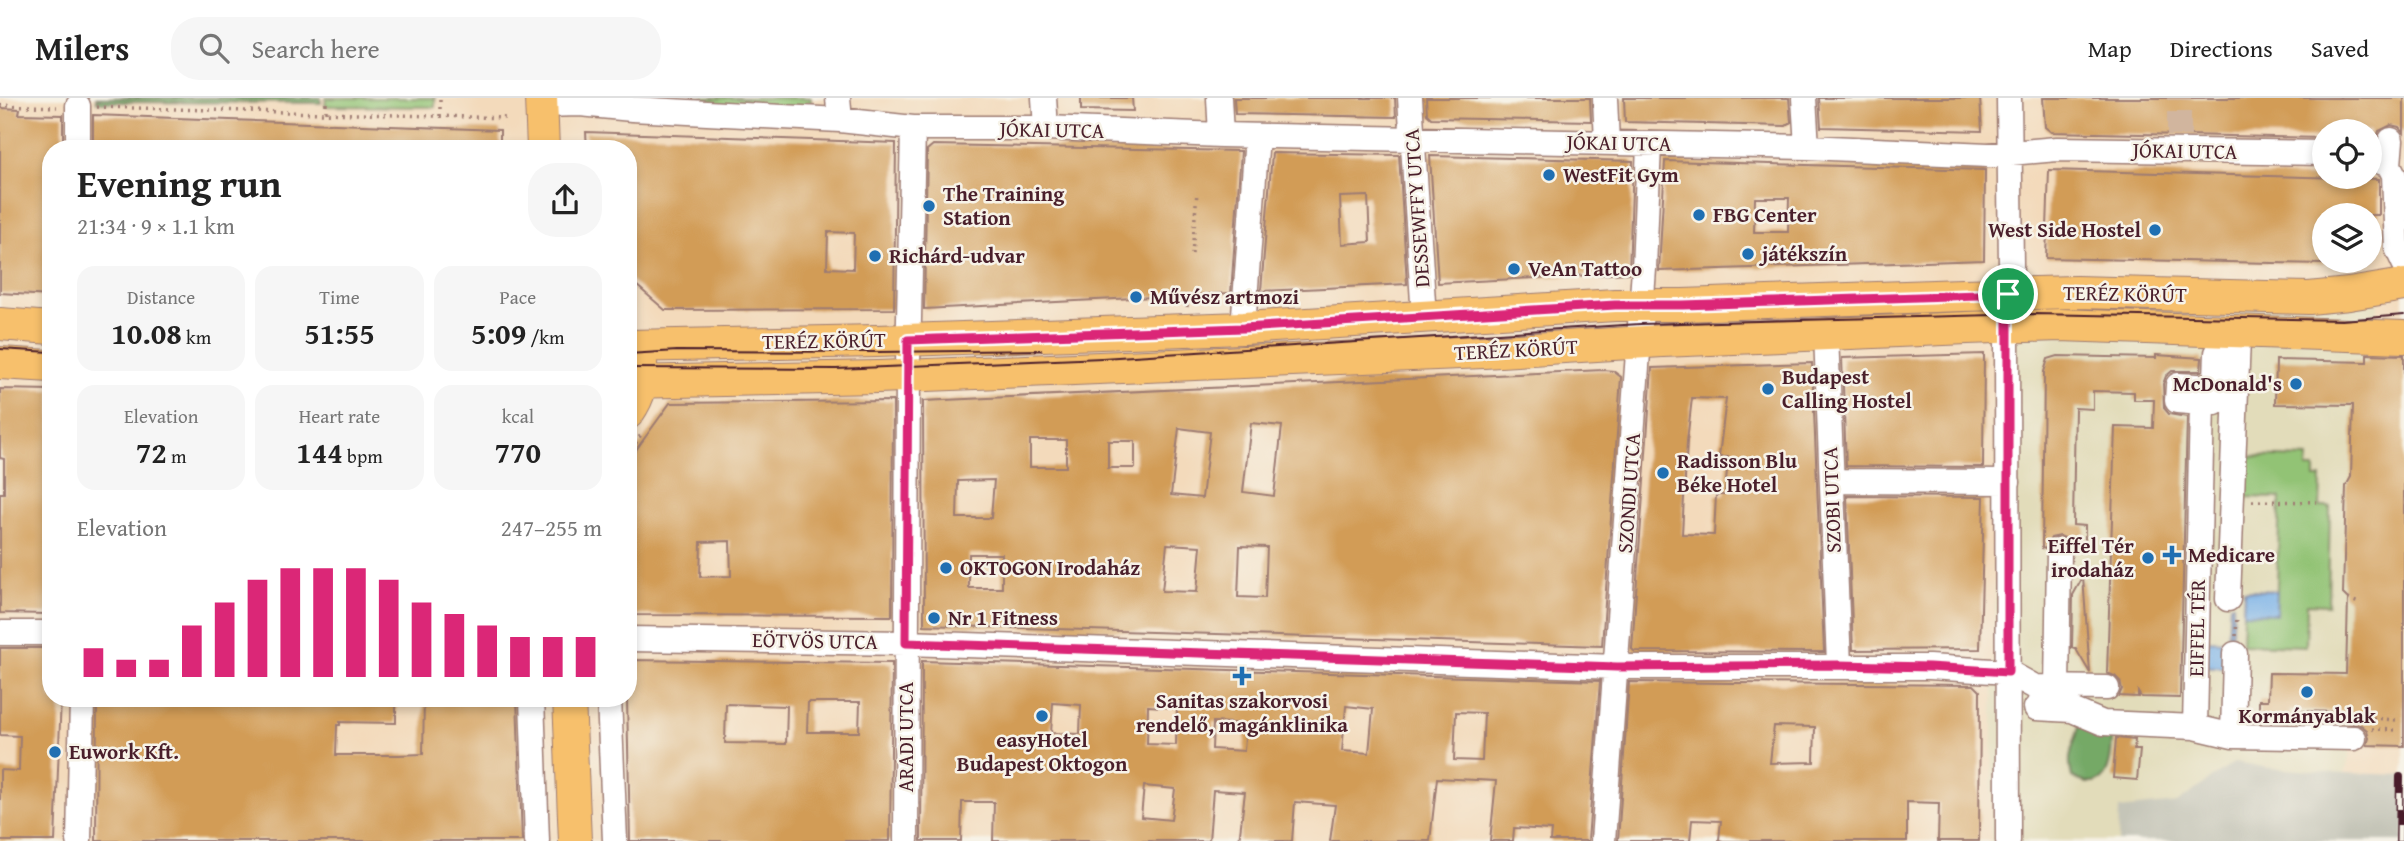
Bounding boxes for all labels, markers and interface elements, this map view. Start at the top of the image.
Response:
search box [171,17,661,80]
text: Milers [35,24,129,72]
icon: search [195,29,233,67]
text: Search here [251,29,380,68]
text: Map [2088,31,2132,66]
text: Directions [2170,31,2273,66]
text: Saved [2311,31,2369,66]
street label: JÓKAI UTCA [996,113,1105,146]
map controls [2312,119,2382,273]
button: locate [2312,119,2382,189]
street label: JÓKAI UTCA [1563,126,1672,159]
street label: DESSEWFFY UTCA [1395,127,1438,289]
street label: JÓKAI UTCA [2129,134,2238,167]
text: Evening run [77,155,281,211]
place label: WestFit Gym [1563,159,1679,190]
button: share [528,163,602,237]
marker: WestFit Gym [1541,167,1557,183]
place label: The Training Station [943,178,1065,233]
marker: The Training Station [921,198,937,214]
place label: FBG Center [1713,199,1817,230]
button: layers [2312,203,2382,273]
marker: FBG Center [1691,207,1707,223]
text: 21:34 · 9 × 1.1 km [77,209,235,242]
place label: West Side Hostel [1988,214,2141,245]
marker: West Side Hostel [2147,222,2163,238]
place label: játékszín [1758,238,1848,269]
place label: Richárd-udvar [889,240,1025,271]
marker: játékszín [1740,246,1756,262]
marker: Richárd-udvar [867,248,883,264]
place label: VeAn Tattoo [1528,253,1642,284]
marker: VeAn Tattoo [1506,261,1522,277]
pin [1978,264,2038,324]
icon: arrive [1989,275,2027,313]
street label: TERÉZ KÖRÚT [2063,277,2187,310]
place label: Művész artmozi [1150,281,1299,312]
text: Distance [127,283,195,311]
text: Time [319,283,360,311]
text: Pace [500,283,536,311]
marker: Művész artmozi [1128,289,1144,305]
text: 10.08 [111,311,182,355]
text: 51:55 [304,311,375,355]
text: 5:09 [471,311,526,355]
text: km [182,323,211,351]
text: /km [526,323,565,351]
street label: TERÉZ KÖRÚT [762,324,886,357]
street label: TERÉZ KÖRÚT [1453,331,1579,368]
place label: Budapest Calling Hostel [1782,361,1912,416]
place label: McDonald's [2173,368,2282,399]
marker: McDonald's [2288,376,2304,392]
marker: Budapest Calling Hostel [1760,381,1776,397]
text: Elevation [124,402,198,430]
text: Heart rate [299,402,380,430]
text: kcal [502,402,534,430]
text: 72 [136,430,167,474]
text: 144 [296,430,343,474]
text: 770 [495,430,541,474]
street label: SZONDI UTCA [1609,431,1648,554]
text: m [167,442,187,470]
text: bpm [343,442,383,470]
place label: Radisson Blu Béke Hotel [1677,445,1797,500]
street label: SZOBI UTCA [1814,446,1849,554]
marker: Radisson Blu Béke Hotel [1655,465,1671,481]
text: Elevation [77,511,167,544]
text: 247–255 m [501,511,602,544]
place label: Eiffel Tér irodaház [2048,530,2134,585]
place label: Medicare [2188,539,2275,570]
marker: Medicare [2162,545,2182,565]
marker: Eiffel Tér irodaház [2140,550,2156,566]
place label: OKTOGON Irodaház [960,552,1140,583]
marker: OKTOGON Irodaház [938,560,954,576]
street label: EIFFEL TÉR [2180,578,2213,677]
place label: Nr 1 Fitness [948,602,1058,633]
marker: Nr 1 Fitness [926,610,942,626]
street label: EÖTVÖS UTCA [752,624,878,657]
marker: Sanitas szakorvosi rendelő, magánklinika [1232,666,1252,686]
street label: ARADI UTCA [890,681,921,792]
marker: Kormányablak [2299,684,2315,700]
place label: Sanitas szakorvosi rendelő, magánklinika [1136,685,1348,740]
place label: Kormányablak [2238,700,2377,731]
marker: easyHotel Budapest Oktogon [1034,708,1050,724]
place label: easyHotel Budapest Oktogon [957,724,1128,779]
place label: Euwork Kft. [69,736,179,767]
marker: Euwork Kft. [47,744,63,760]

